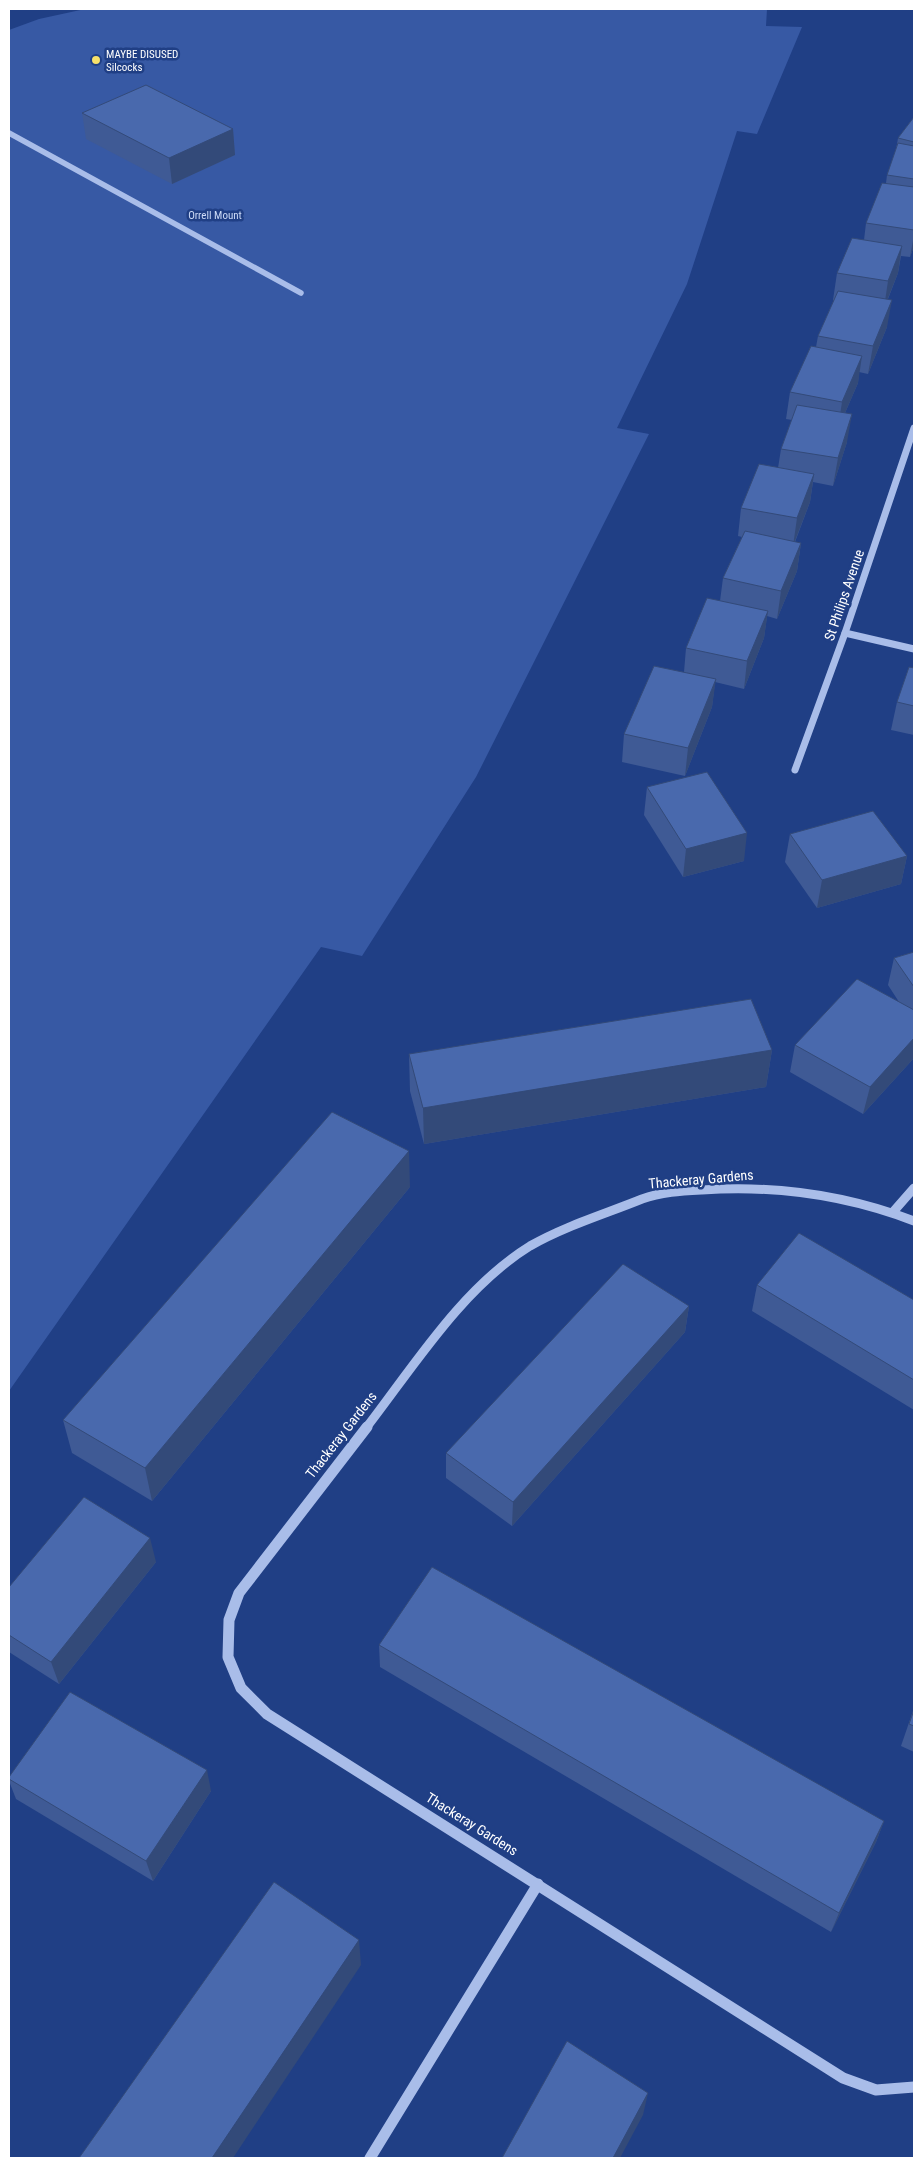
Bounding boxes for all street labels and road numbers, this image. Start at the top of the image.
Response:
street label: St Philips Avenue [821,547,867,643]
street label: Thackeray Gardens [648,1166,754,1192]
street label: Thackeray Gardens [302,1389,380,1481]
street label: Thackeray Gardens [423,1789,521,1859]

